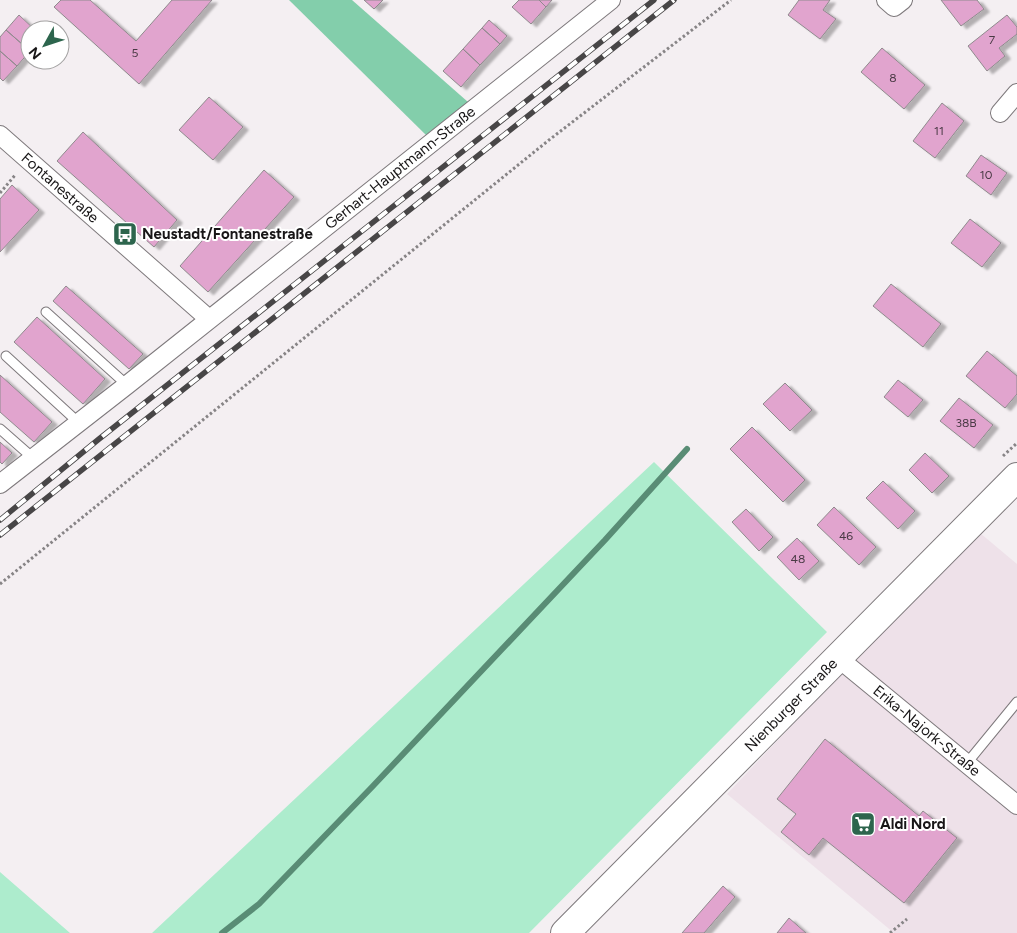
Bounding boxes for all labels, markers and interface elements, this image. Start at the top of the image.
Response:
north arrow [20,20,70,70]
house number: 7 [989,33,996,47]
text: N [25,43,45,63]
house number: 5 [132,46,139,60]
house number: 8 [889,71,897,85]
street label: Gerhart-Hauptmann-Straße [321,102,479,233]
house number: 11 [934,124,944,138]
street label: Fontanestraße [18,149,102,227]
house number: 10 [980,168,993,182]
bus stop icon: Neustadt/Fontanestraße [112,221,138,247]
place label: Neustadt/Fontanestraße [142,225,313,243]
house number: 38B [955,416,977,430]
house number: 46 [839,529,853,543]
house number: 48 [791,552,805,566]
street label: Nienburger Straße [741,655,841,755]
street label: Erika-Najork-Straße [869,681,984,780]
supermarket icon: Aldi Nord [850,811,876,837]
place label: Aldi Nord [880,815,946,833]

